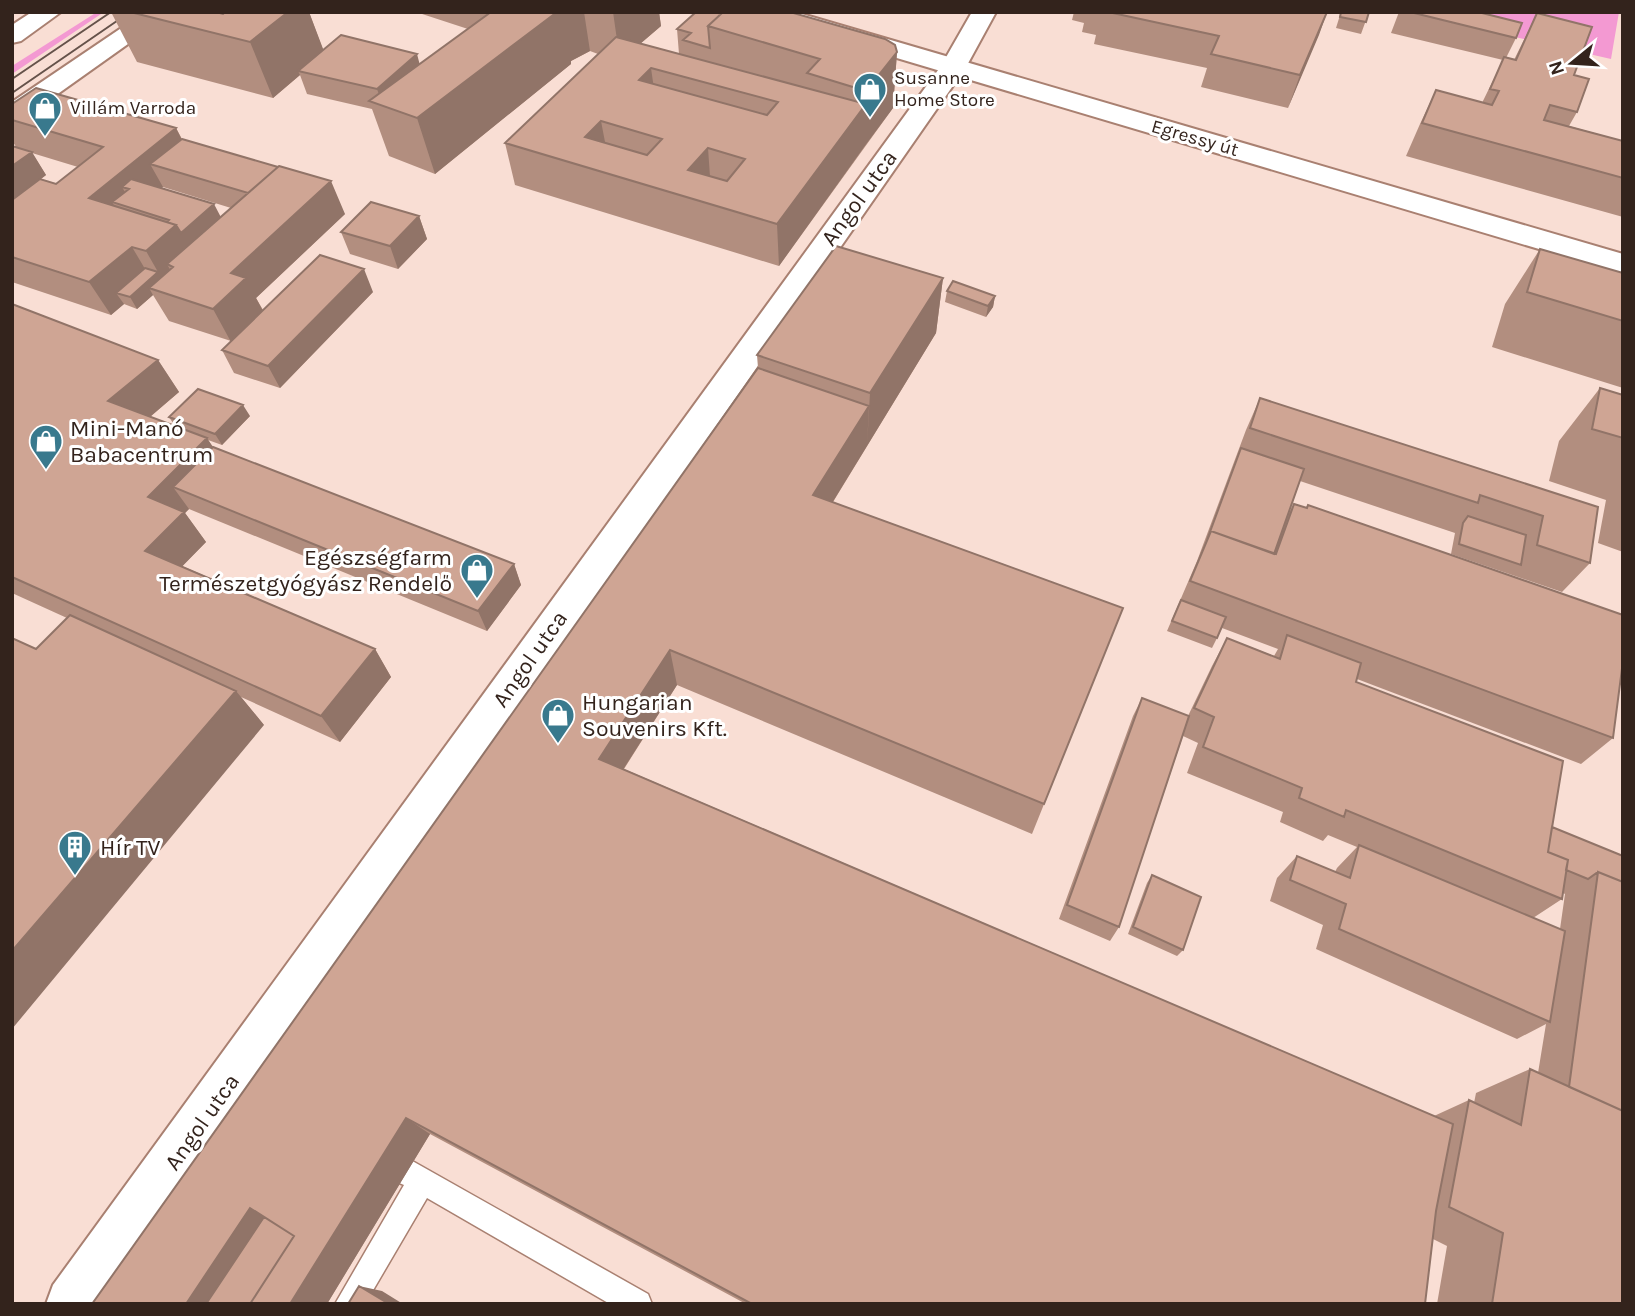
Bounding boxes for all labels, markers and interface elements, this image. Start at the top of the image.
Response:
north arrow [1537,28,1607,98]
text: N [1544,58,1569,78]
place label: Susanne Home Store [894,67,995,111]
shop icon: Susanne Home Store [851,70,889,119]
shop icon: Villám Varroda [26,89,64,138]
place label: Villám Varroda [70,97,196,119]
street label: Egressy út [1149,115,1241,161]
street label: Angol utca [815,145,903,251]
place label: Mini-Manó Babacentrum [70,415,213,468]
shop icon: Mini-Manó Babacentrum [27,422,65,471]
place label: Egészségfarm Természetgyógyász Rendelő [159,544,452,597]
shop icon: Egészségfarm Természetgyógyász Rendelő [458,551,496,600]
street label: Angol utca [487,606,573,712]
place label: Hungarian Souvenirs Kft. [582,689,727,742]
shop icon: Hungarian Souvenirs Kft. [539,696,577,745]
building icon: Hír TV [56,828,94,877]
place label: Hír TV [100,834,161,861]
street label: Angol utca [159,1069,245,1175]

